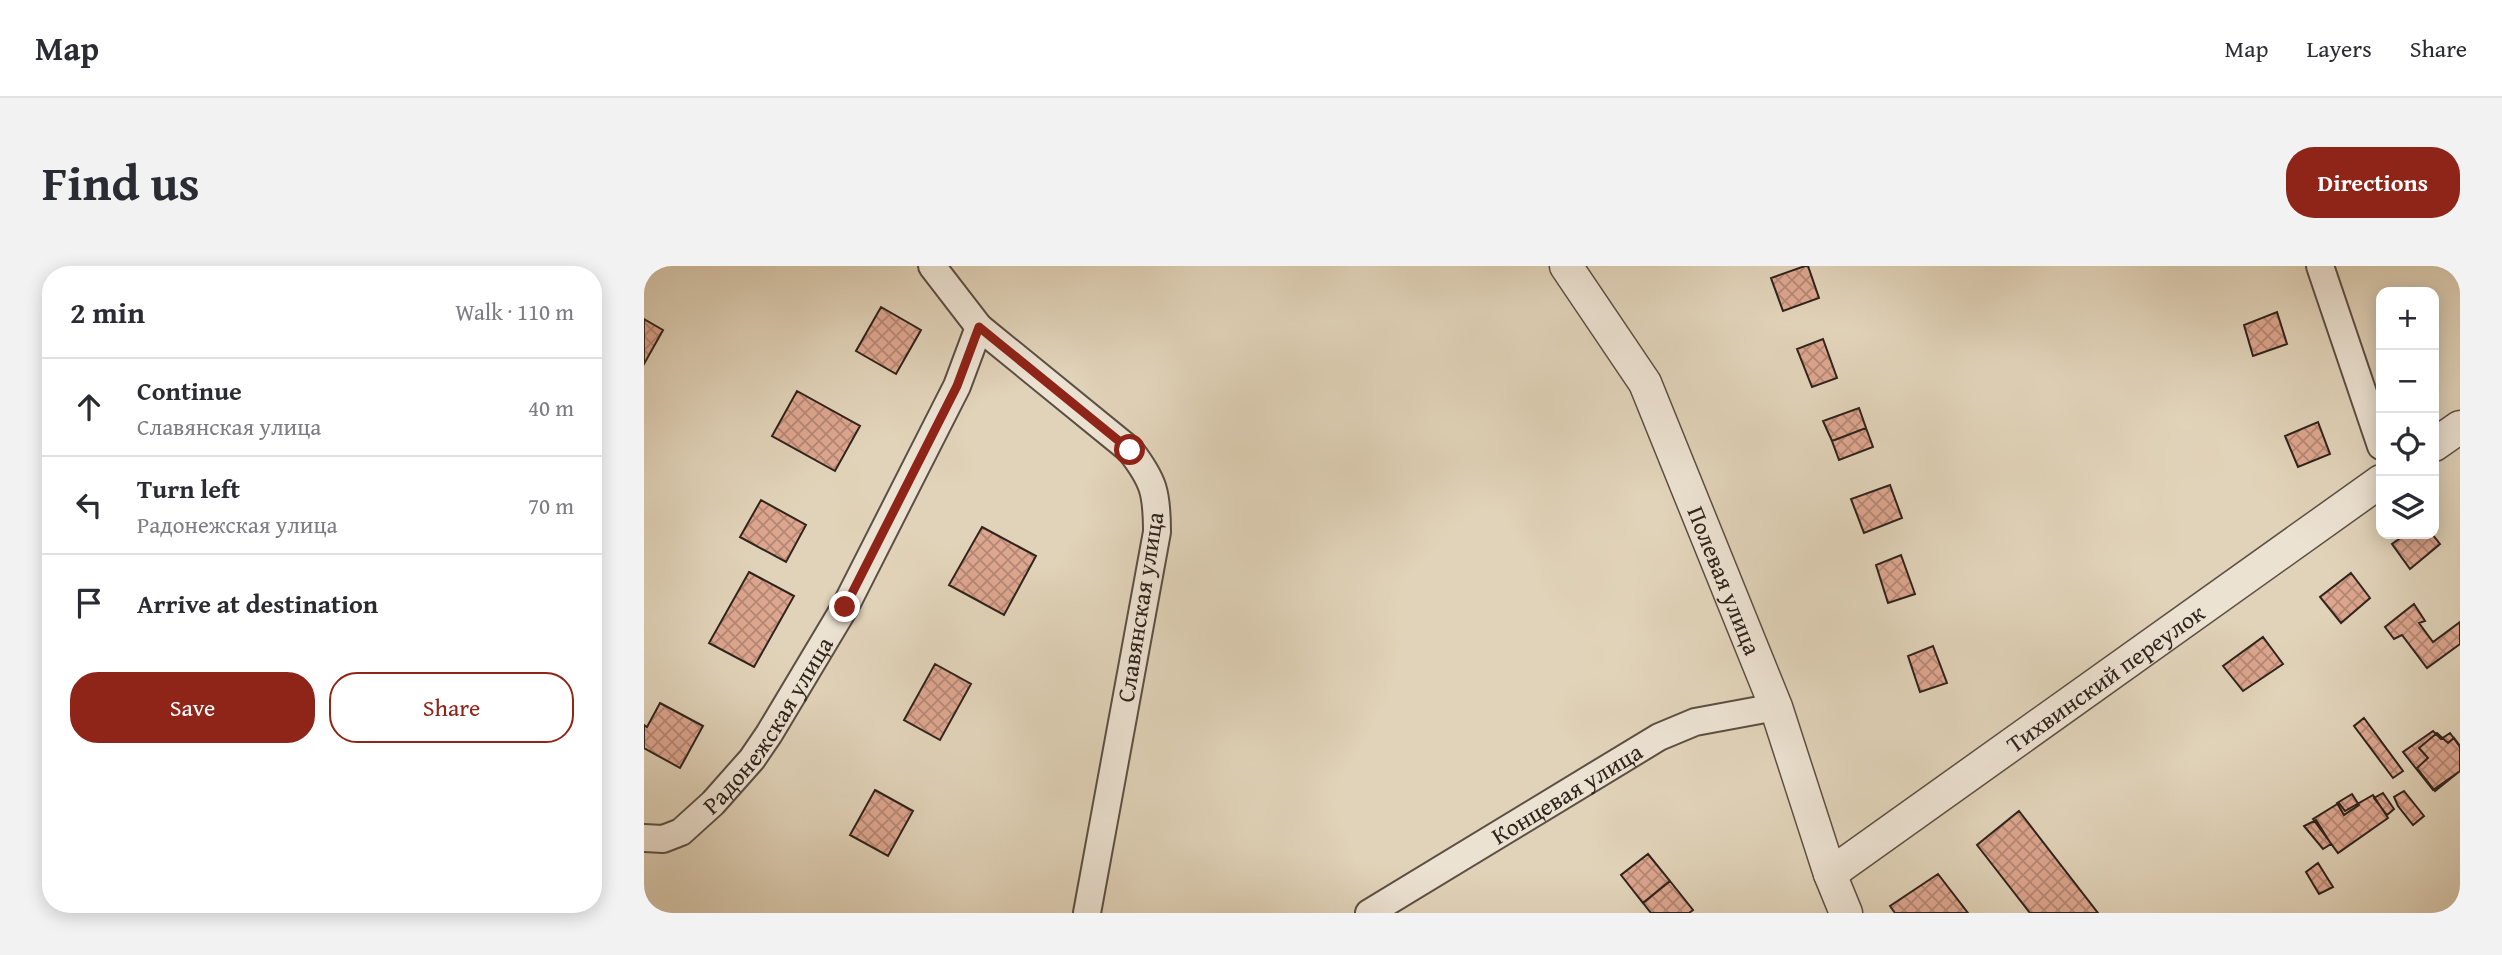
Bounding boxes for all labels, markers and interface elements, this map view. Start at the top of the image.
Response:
text: Map [35,24,99,72]
text: Map [2225,31,2268,66]
text: Layers [2306,31,2372,66]
text: Share [2410,31,2467,66]
text: Find us [42,146,200,218]
button: Directions [2286,147,2460,218]
map controls [2376,287,2439,539]
button: + [2376,287,2439,350]
text: 2 min [70,290,145,334]
text: Walk · 110 m [455,295,574,328]
button: − [2376,350,2439,413]
text: Continue [137,371,242,410]
icon: ahead [70,388,108,426]
text: 40 m [528,391,574,424]
text: Славянская улица [137,410,321,443]
button: locate [2376,413,2439,476]
route start [1114,434,1145,465]
text: Turn left [137,469,240,508]
button: layers [2376,476,2439,539]
icon: left [70,486,108,524]
text: 70 m [528,489,574,522]
street label: Полевая улица [1679,501,1771,660]
text: Радонежская улица [137,508,338,541]
street label: Славянская улица [1108,509,1172,705]
icon: arrive [70,584,108,622]
text: Arrive at destination [137,584,378,623]
route end [829,591,860,622]
street label: Тихвинский переулок [1999,595,2212,761]
street label: Радонежская улица [694,629,841,822]
button: Save [70,672,315,743]
button: Share [329,672,574,743]
street label: Концевая улица [1484,733,1649,853]

